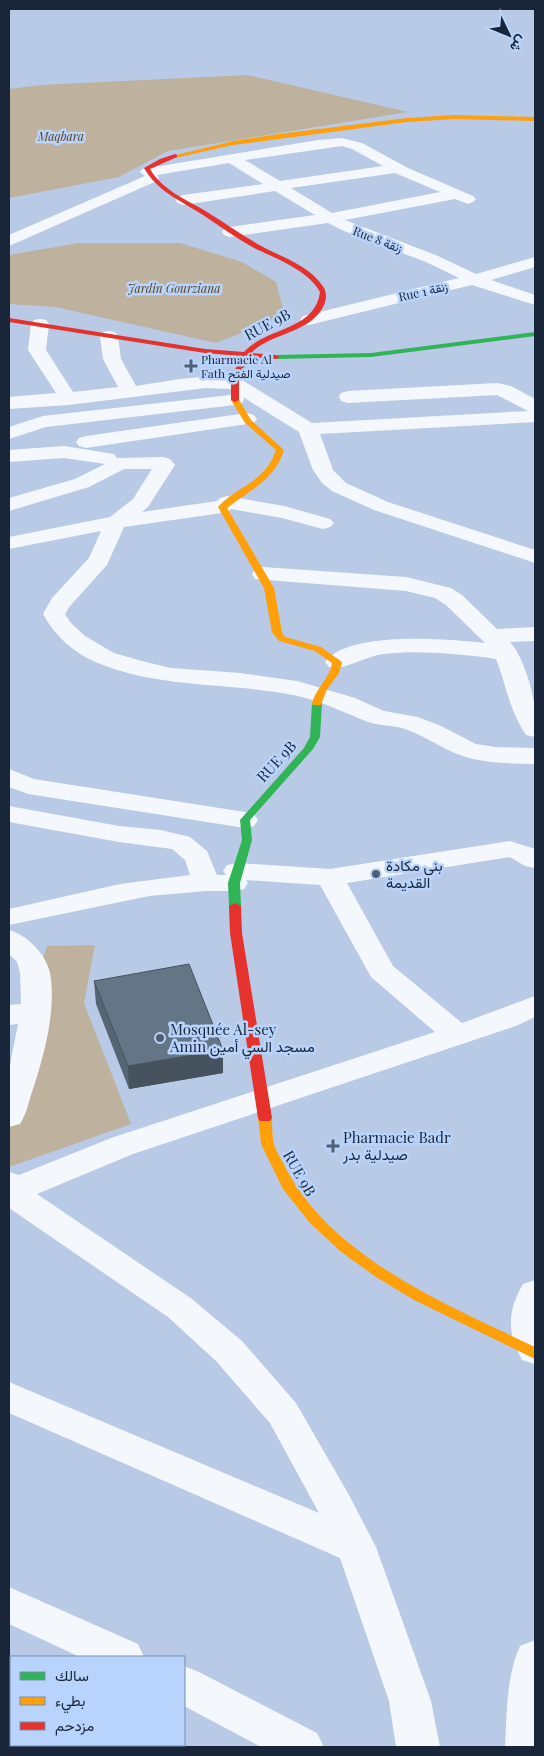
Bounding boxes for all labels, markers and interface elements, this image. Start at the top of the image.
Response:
north arrow [484,10,534,60]
text: ش [506,32,532,57]
park label: Maqbara [37,128,84,144]
street label: Rue 8 زنقة [351,222,405,257]
street label: Rue 1 زنقة [397,278,449,305]
park label: Jardin Gourziana [127,280,221,296]
street label: RUE 9B [240,304,294,344]
place label: Pharmacie Al Fath صيدلية الفتح [201,351,291,383]
marker: Pharmacie Al Fath صيدلية الفتح [185,360,197,372]
street label: RUE 9B [252,736,300,786]
place label: بني مكادة القديمة [386,855,443,892]
marker: بني مكادة القديمة [370,868,382,880]
place label: Mosquée Al-sey Amin مسجد السي أمين [169,1019,315,1060]
marker: Mosquée Al-sey Amin مسجد السي أمين [154,1032,166,1044]
place label: Pharmacie Badr صيدلية بدر [342,1127,451,1164]
marker: Pharmacie Badr صيدلية بدر [327,1140,339,1152]
street label: RUE 9B [279,1146,321,1200]
legend [10,1656,185,1746]
text: سالك [55,1665,89,1685]
text: بطيء [55,1690,85,1714]
text: مزدحم [55,1715,94,1736]

